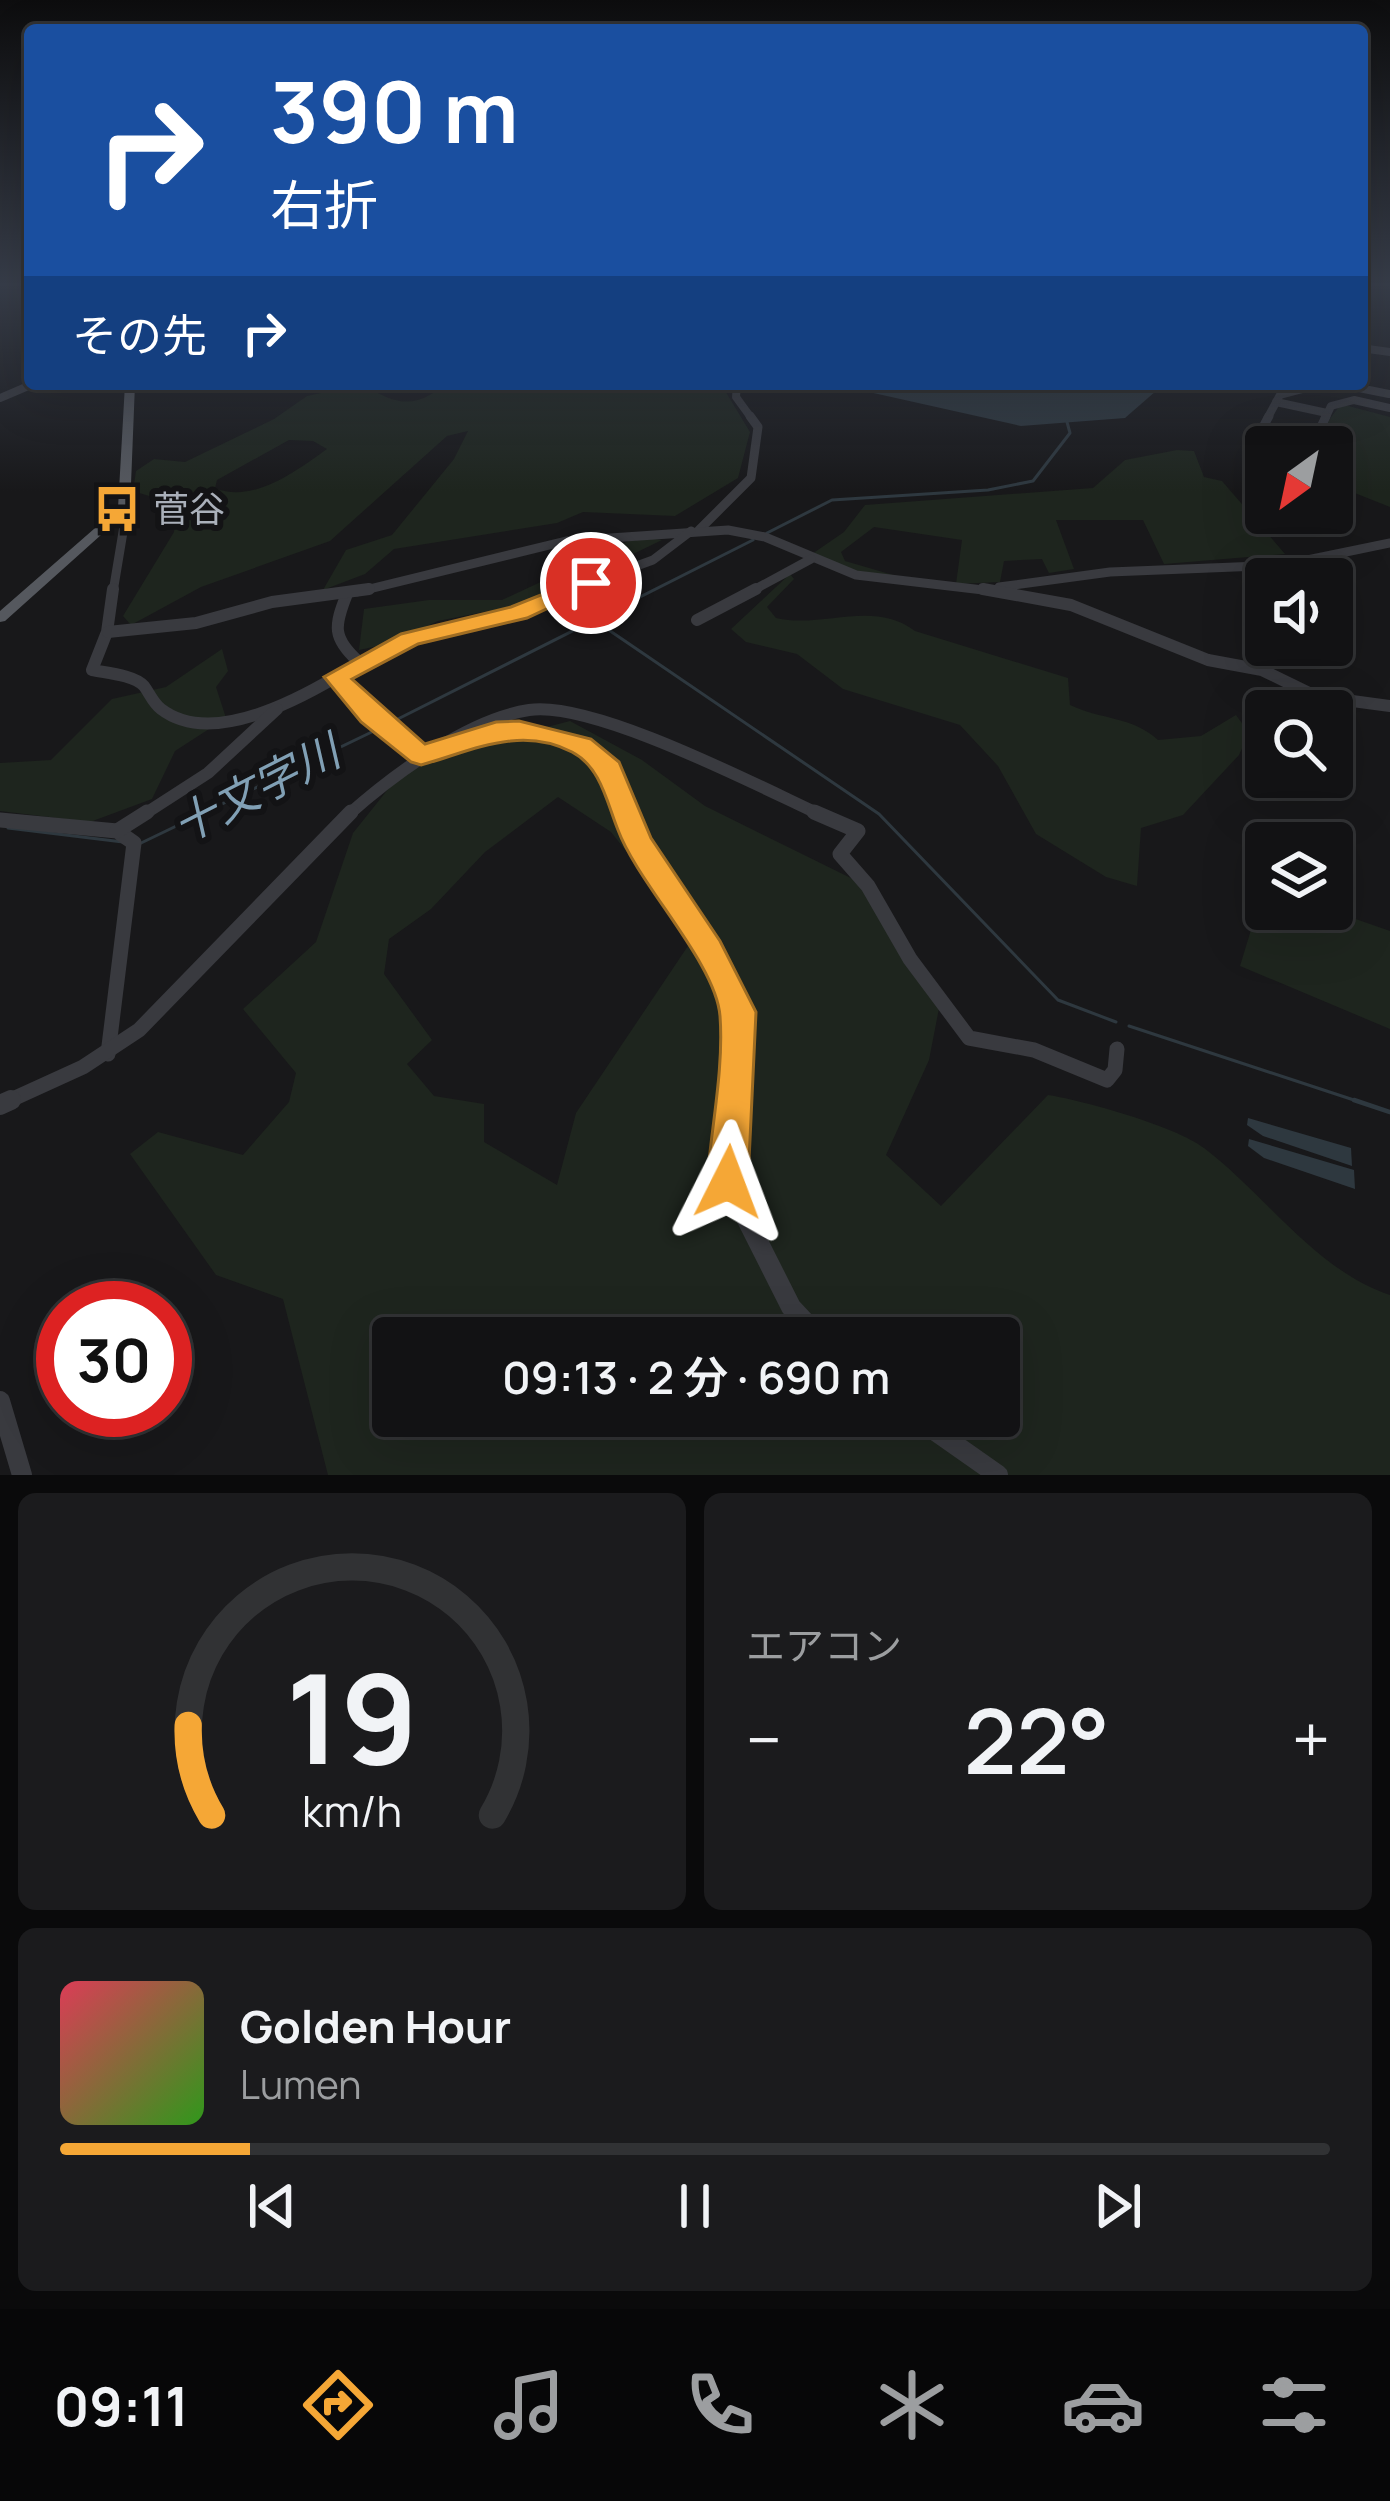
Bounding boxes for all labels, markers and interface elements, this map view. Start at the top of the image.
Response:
text: 390 m [270,53,519,168]
icon: right [72,72,228,228]
text: 右折 [270,167,378,241]
icon: right [231,300,297,366]
text: その先 [72,304,207,366]
north arrow [1245,426,1353,534]
map controls [1245,426,1353,930]
bus stop icon: 菅谷 [92,484,142,534]
place label: 菅谷 [153,484,225,533]
pin [540,532,642,634]
icon: arrive [558,550,624,616]
button: sound [1245,558,1353,666]
button: search [1245,690,1353,798]
water label: 十文字川 [161,718,353,857]
button: layers [1245,822,1353,930]
position arrow [665,1119,791,1245]
speed limit sign: 30 [36,1281,192,1437]
text: 09:13 · 2 分 · 690 m [502,1346,890,1408]
text: エアコン [746,1618,902,1672]
text: 19 [286,1631,418,1801]
text: 22° [964,1678,1110,1801]
text: − [746,1694,782,1784]
text: + [1292,1694,1330,1784]
text: km/h [302,1780,402,1839]
text: Golden Hour [240,1995,511,2057]
text: Lumen [240,2057,361,2111]
icon: previous [239,2173,305,2239]
icon: pause [662,2173,728,2239]
icon: next [1085,2173,1151,2239]
icon: directions [296,2363,380,2447]
icon: music [487,2363,571,2447]
icon: phone [678,2363,762,2447]
icon: climate [870,2363,954,2447]
icon: car [1061,2363,1145,2447]
icon: filters [1252,2363,1336,2447]
text: 09:11 [54,2368,189,2442]

